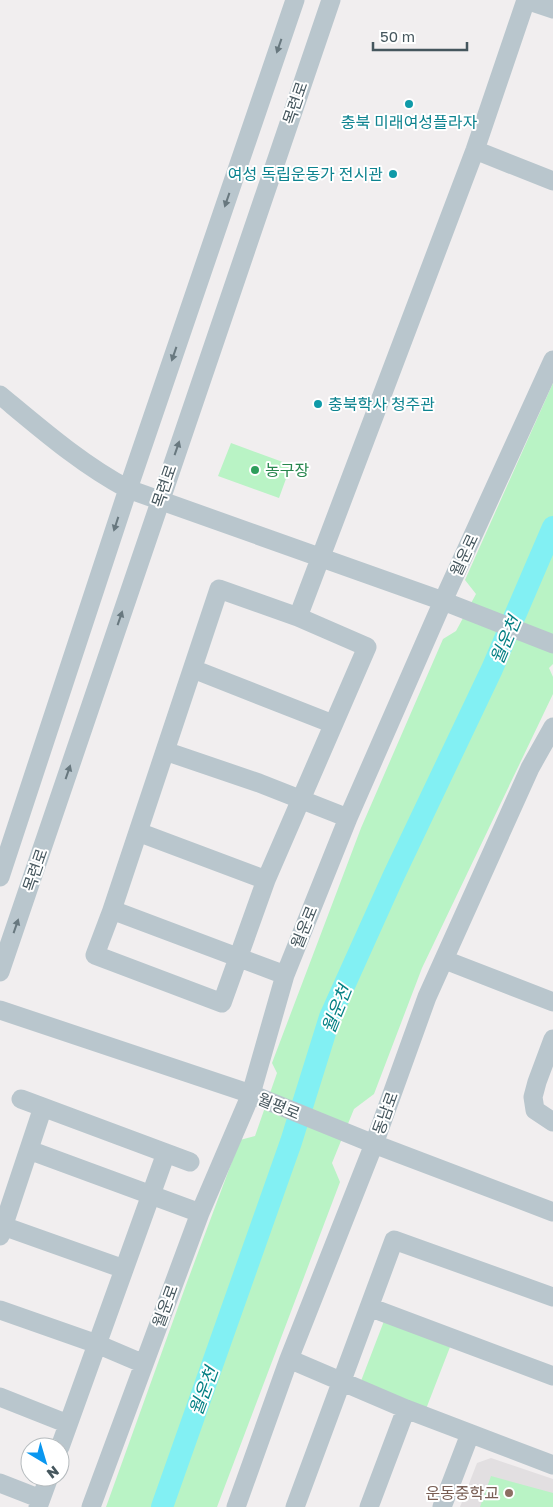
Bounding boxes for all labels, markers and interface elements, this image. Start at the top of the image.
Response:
scale bar [373,20,467,52]
text: 50 m [380,27,415,45]
one-way arrow [275,39,283,54]
street label: 목련로 [278,79,312,127]
marker: 충북 미래여성플라자 [403,98,415,110]
place label: 충북 미래여성플라자 [341,112,478,132]
place label: 여성 독립운동가 전시관 [228,164,383,184]
marker: 여성 독립운동가 전시관 [387,168,399,180]
one-way arrow [222,193,230,208]
one-way arrow [170,346,177,361]
place label: 충북학사 청주관 [328,394,435,414]
marker: 충북학사 청주관 [312,398,324,410]
one-way arrow [174,440,182,455]
place label: 농구장 [265,460,309,480]
street label: 목련로 [147,462,181,510]
marker: 농구장 [249,464,261,476]
one-way arrow [112,517,120,532]
street label: 월운로 [446,531,483,579]
one-way arrow [116,611,124,626]
water label: 월운천 [485,611,526,667]
one-way arrow [64,765,72,780]
street label: 목련로 [18,846,52,894]
street label: 월운로 [286,903,322,951]
one-way arrow [12,919,20,934]
water label: 월운천 [316,980,356,1036]
street label: 월평로 [255,1088,303,1124]
street label: 동남로 [368,1089,402,1137]
street label: 월운로 [148,1282,182,1330]
water label: 월운천 [184,1362,223,1418]
north arrow [20,1437,70,1487]
text: N [44,1463,63,1483]
place label: 운동중학교 [425,1483,499,1503]
marker: 운동중학교 [503,1487,515,1499]

